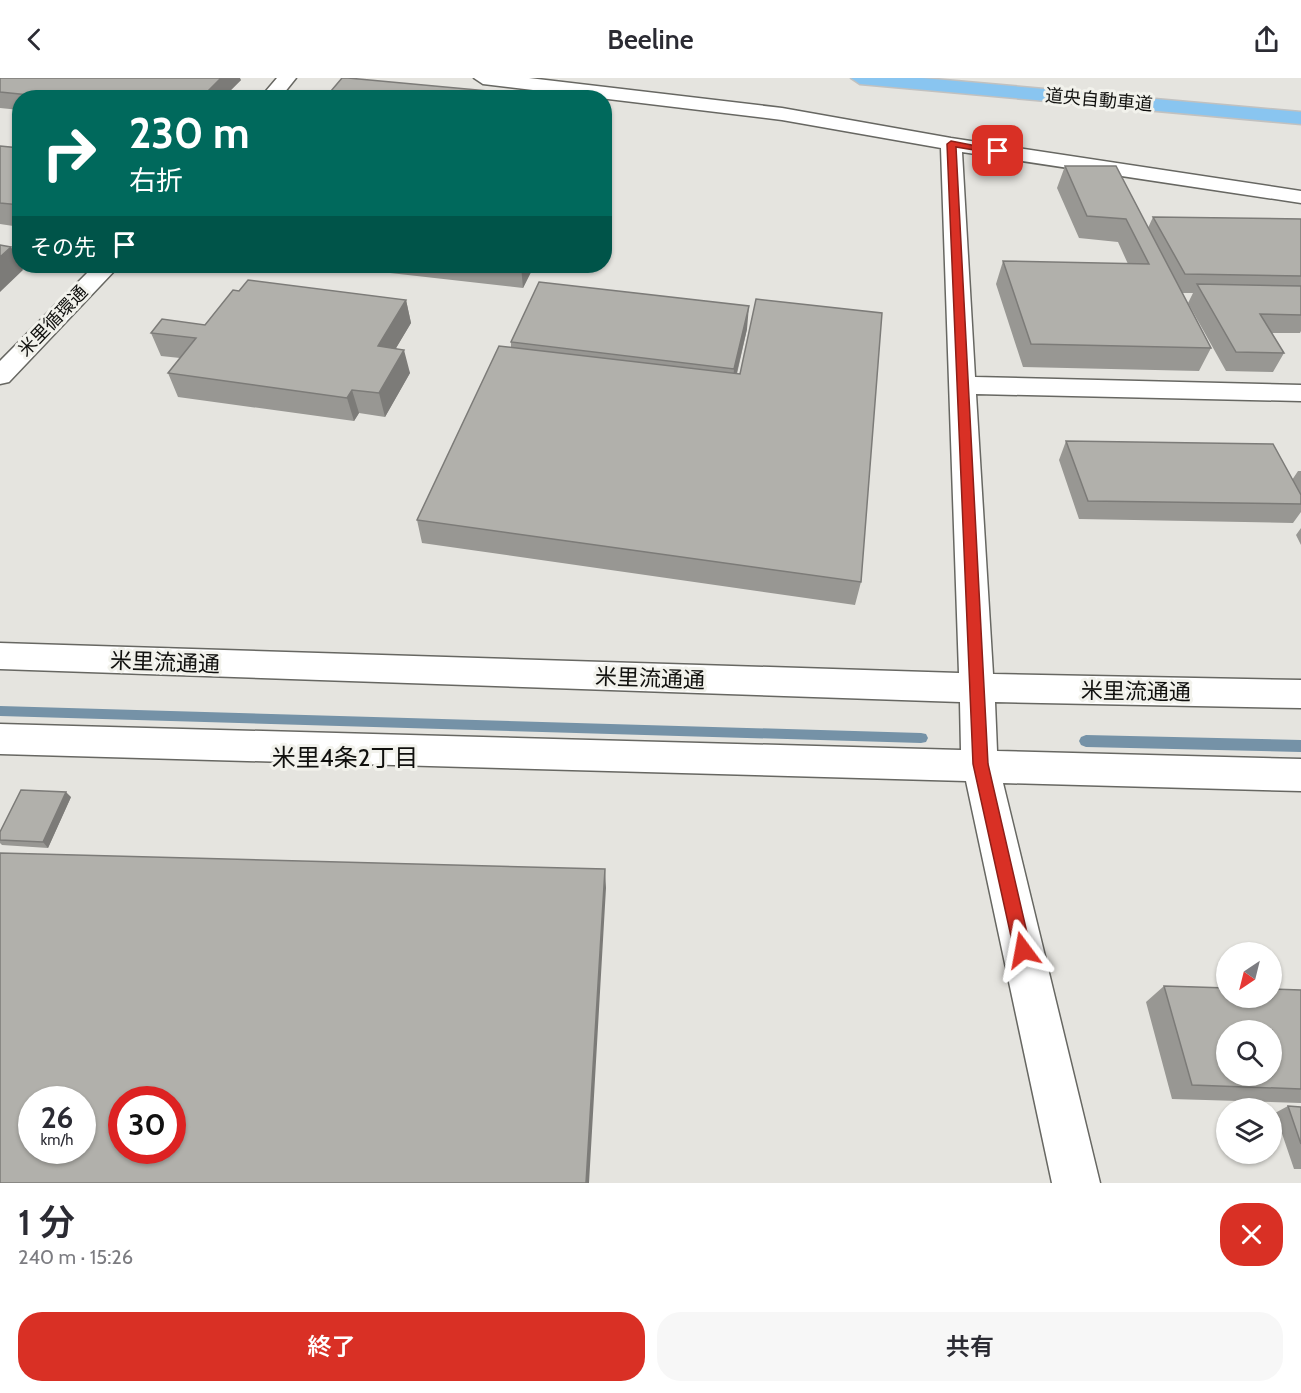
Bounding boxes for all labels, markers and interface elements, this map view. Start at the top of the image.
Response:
icon: back [18,23,51,56]
text: Beeline [607,23,694,56]
icon: share [1250,23,1283,56]
street label: 道央自動車道 [1044,84,1154,116]
text: 230 m [129,107,249,159]
icon: right [30,114,108,192]
pin [972,125,1023,176]
icon: arrive [981,134,1014,167]
text: 右折 [129,164,183,197]
icon: arrive [108,228,141,261]
text: その先 [30,234,96,261]
street label: 米里循環通 [14,281,92,361]
street label: 米里流通通 [110,647,220,678]
street label: 米里流通通 [595,663,705,694]
street label: 米里流通通 [1081,677,1191,706]
district label: 米里4条2丁目 [272,743,418,772]
position arrow [991,918,1055,982]
north arrow [1216,942,1282,1008]
map controls [1216,942,1282,1164]
button: search [1216,1020,1282,1086]
speed limit sign: 30 [108,1086,186,1164]
button: layers [1216,1098,1282,1164]
text: 26 [41,1099,73,1136]
text: km/h [41,1131,73,1149]
text: 1 分 [18,1200,75,1244]
button: close [1220,1203,1283,1266]
text: 240 m · 15:26 [18,1245,133,1269]
button: 終了 [18,1312,645,1381]
button: 共有 [657,1312,1283,1381]

